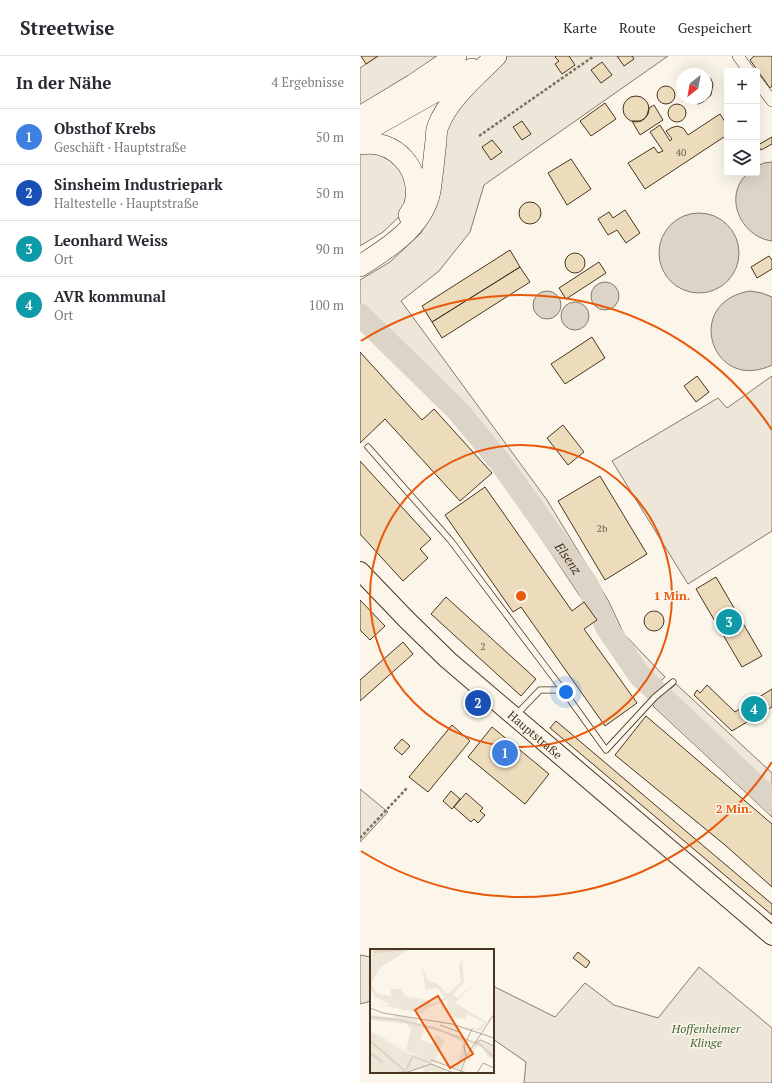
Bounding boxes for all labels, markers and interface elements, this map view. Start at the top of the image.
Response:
text: Streetwise [20,15,114,40]
text: Karte [563,18,597,37]
text: Route [619,18,656,37]
text: Gespeichert [678,18,752,37]
north arrow [676,68,712,104]
map controls [724,68,760,176]
button: + [724,68,760,104]
text: In der Nähe [16,71,111,94]
text: 4 Ergebnisse [271,73,344,91]
button: − [724,104,760,140]
text: Obsthof Krebs [54,118,156,138]
text: 1 [25,128,33,146]
text: 50 m [316,128,344,146]
text: Geschäft · Hauptstraße [54,138,186,156]
button: layers [724,140,760,176]
house number: 40 [676,146,686,159]
text: Sinsheim Industriepark [54,174,223,194]
text: 2 [25,184,33,202]
text: 50 m [316,184,344,202]
text: Haltestelle · Hauptstraße [54,194,198,212]
text: Leonhard Weiss [54,230,168,250]
text: 3 [25,240,33,258]
text: 90 m [316,240,344,258]
text: Ort [54,250,73,268]
text: AVR kommunal [54,286,166,306]
text: 4 [25,296,33,314]
text: 100 m [309,296,344,314]
text: Ort [54,306,73,324]
house number: 2b [597,522,608,535]
water label: Elsenz [550,537,586,578]
text: 1 Min. [654,588,690,603]
centre of rings [514,589,528,603]
pin: 3 [716,607,742,637]
house number: 2 [480,640,486,653]
your location [556,682,576,702]
pin: 2 [465,688,491,718]
pin: 4 [741,694,767,724]
street label: Hauptstraße [505,707,566,762]
pin: 1 [492,738,518,768]
text: 2 Min. [716,801,752,816]
inset map [370,949,494,1073]
park label: Hoffenheimer Klinge [671,1021,742,1050]

